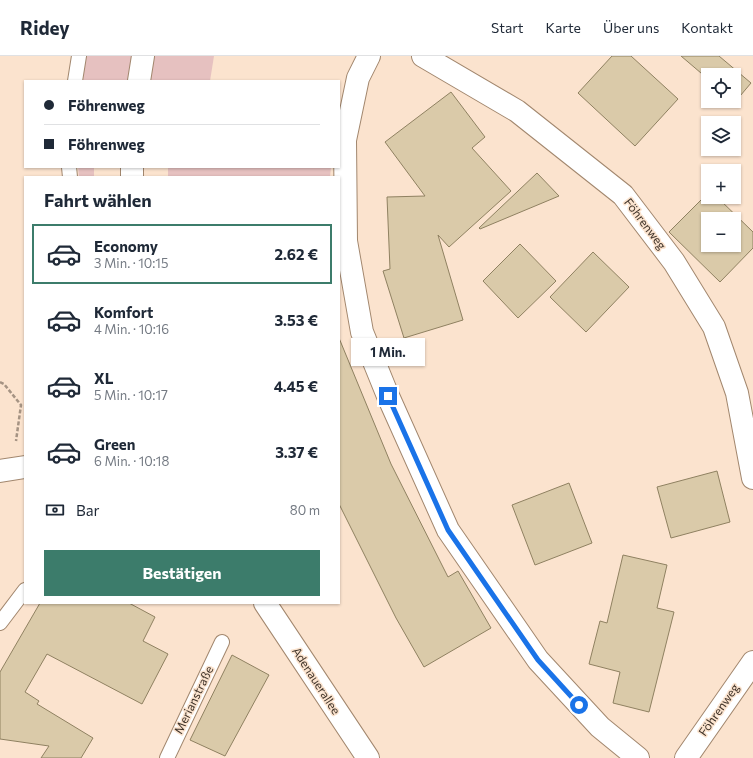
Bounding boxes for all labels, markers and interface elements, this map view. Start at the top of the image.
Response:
text: Ridey [20,16,70,39]
text: Start [491,19,524,36]
text: Karte [546,19,581,36]
text: Über uns [603,19,659,36]
text: Kontakt [681,19,733,36]
map controls [701,68,741,252]
button: locate [701,68,741,108]
text: Föhrenweg [68,96,145,114]
button: layers [701,116,741,156]
text: Föhrenweg [68,135,145,153]
button: + [701,164,741,204]
text: Fahrt wählen [44,189,152,211]
street label: Föhrenweg [622,195,670,252]
button: − [701,212,741,252]
icon: car [46,236,82,272]
text: Economy [94,237,158,255]
text: 2.62 € [275,245,318,263]
text: 3 Min. · 10:15 [94,255,168,271]
icon: car [46,302,82,338]
text: Komfort [94,303,153,321]
text: 3.53 € [275,311,318,329]
text: 4 Min. · 10:16 [94,321,169,337]
callout: 1 Min. [351,338,425,366]
text: 1 Min. [370,344,406,360]
icon: car [46,368,82,404]
text: XL [94,369,113,387]
text: 4.45 € [274,377,318,395]
text: 5 Min. · 10:17 [94,387,168,403]
route end [379,387,397,405]
icon: car [46,434,82,470]
text: Green [94,435,135,453]
text: 3.37 € [275,443,318,461]
text: 6 Min. · 10:18 [94,453,169,469]
icon: cash [44,499,66,521]
text: Bar [76,501,100,519]
text: 80 m [290,502,320,518]
button: Bestätigen [44,550,320,596]
street label: Adenauerallee [290,644,344,717]
street label: Merianstraße [171,663,216,736]
street label: Föhrenweg [695,680,742,738]
route start [570,696,588,714]

